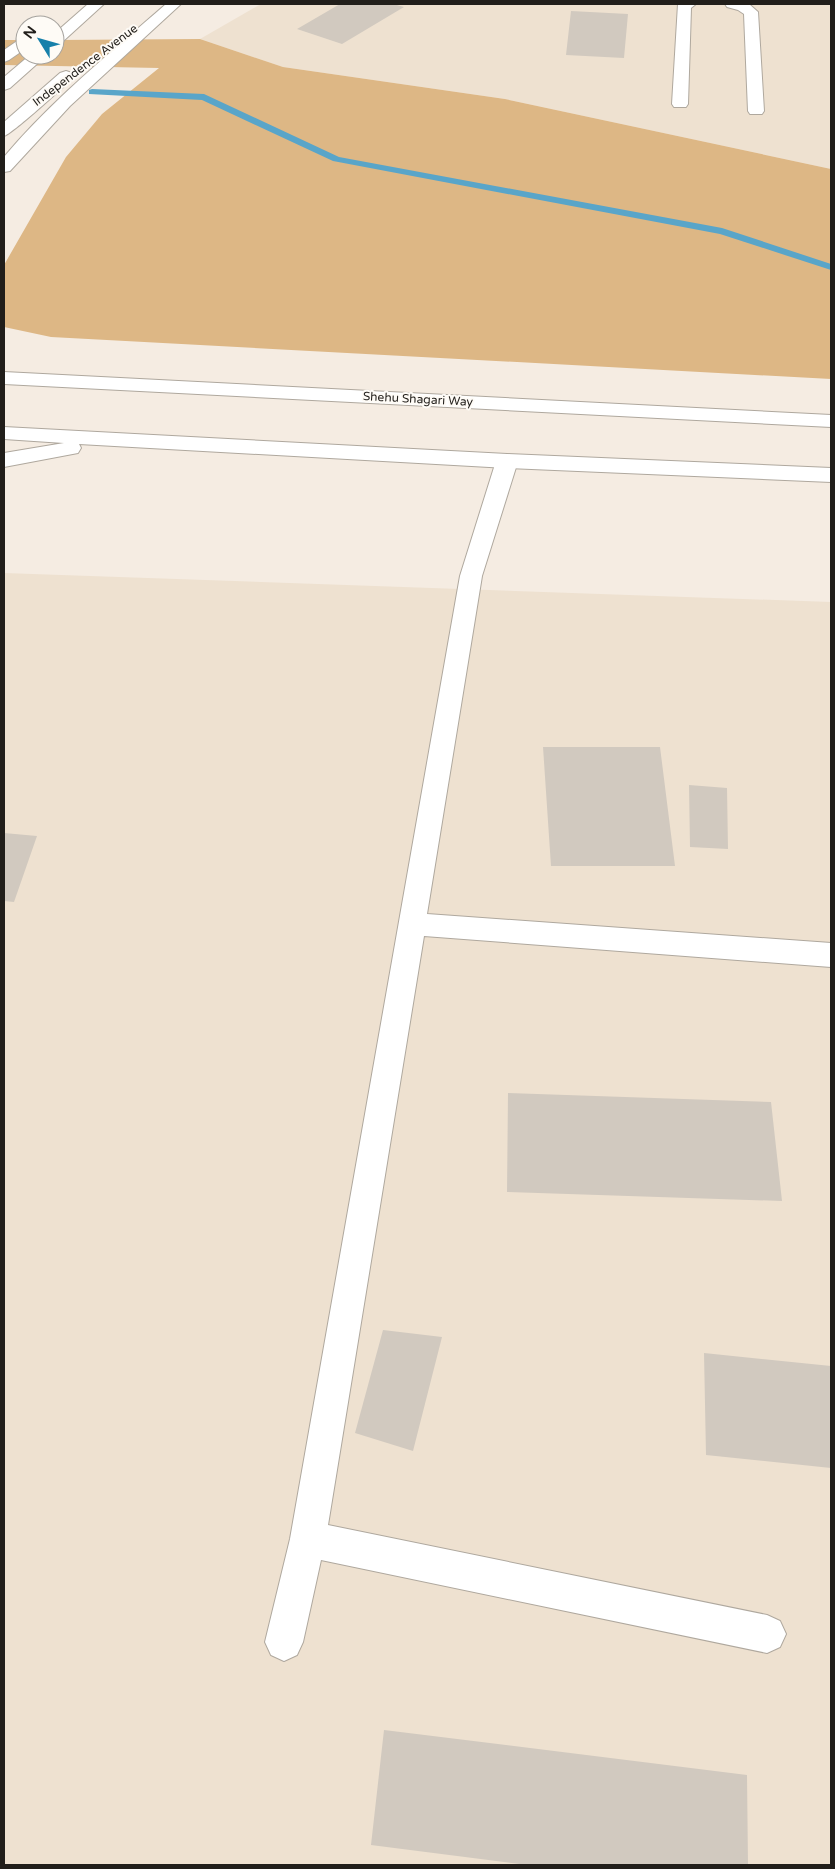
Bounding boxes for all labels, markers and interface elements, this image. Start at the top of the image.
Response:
north arrow [15,15,65,65]
street label: Independence Avenue [30,21,140,109]
text: N [20,23,40,42]
street label: Shehu Shagari Way [363,389,474,409]

